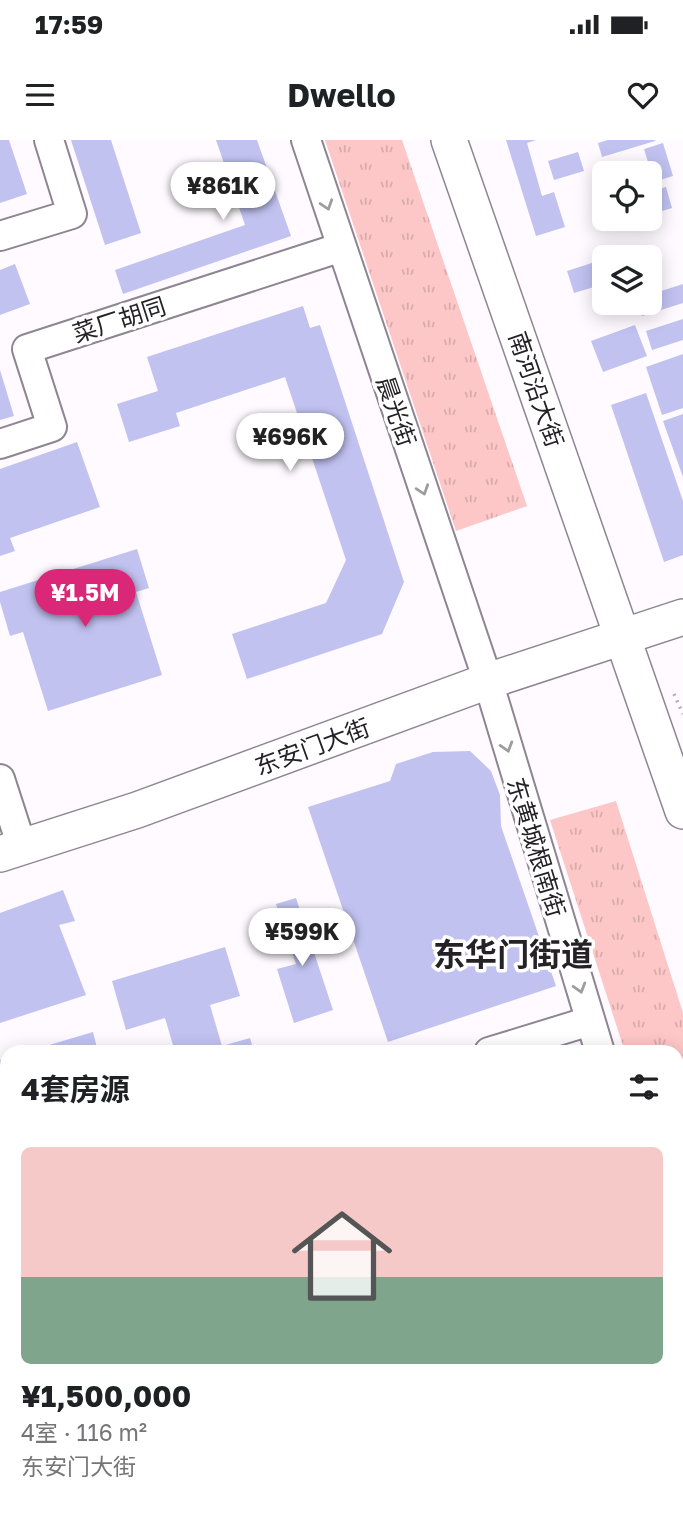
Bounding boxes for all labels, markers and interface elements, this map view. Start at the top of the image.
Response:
text: 17:59 [35,9,103,40]
icon: menu [21,76,59,114]
text: Dwello [287,76,396,114]
icon: heart [624,76,662,114]
map controls [592,161,662,315]
button: locate [592,161,662,231]
pin: ¥861K [174,162,272,222]
text: ¥861K [186,171,260,199]
one-way arrow [319,198,334,210]
button: layers [592,245,662,315]
street label: 菜厂胡同 [69,290,169,348]
street label: 南河沿大街 [504,328,570,450]
street label: 晨光街 [372,372,422,450]
pin: ¥696K [241,414,339,473]
text: ¥696K [252,422,328,450]
one-way arrow [415,483,429,496]
pin: ¥1.5M [36,570,134,629]
text: ¥1.5M [51,578,119,606]
street label: 东安门大街 [251,712,373,780]
one-way arrow [499,740,514,752]
street label: 东黄城根南街 [502,774,572,920]
pin: ¥599K [253,908,351,968]
text: ¥599K [264,917,340,945]
district label: 东华门街道 [433,935,593,973]
one-way arrow [571,982,586,994]
icon: filters [625,1068,663,1106]
text: 4套房源 [21,1071,130,1107]
icon: home [279,1193,405,1319]
text: ¥1,500,000 [21,1378,191,1414]
text: 4室 · 116 m² [21,1418,147,1446]
text: 东安门大街 [21,1452,136,1480]

